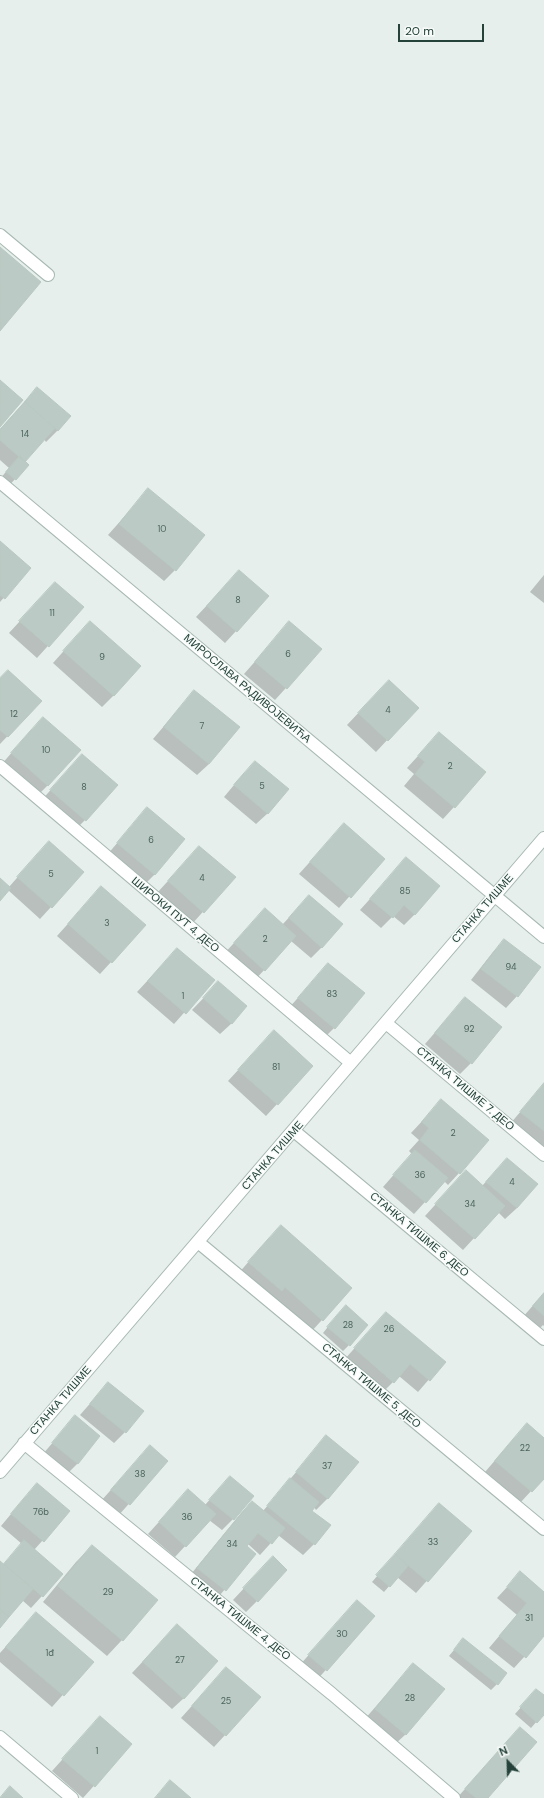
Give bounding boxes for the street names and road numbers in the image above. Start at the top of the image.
street label: МИРОСЛАВА РАДИВОЈЕВИЋА [181,632,313,746]
street label: СТАНКА ТИШМЕ [449,872,517,946]
street label: ШИРОКИ ПУТ 4. ДЕО [128,874,222,956]
street label: СТАНКА ТИШМЕ 7. ДЕО [413,1044,517,1134]
street label: СТАНКА ТИШМЕ [239,1119,307,1193]
street label: СТАНКА ТИШМЕ 6. ДЕО [367,1190,471,1280]
street label: СТАНКА ТИШМЕ 5. ДЕО [319,1341,423,1431]
street label: СТАНКА ТИШМЕ [27,1364,95,1438]
street label: СТАНКА ТИШМЕ 4. ДЕО [187,1574,293,1664]

